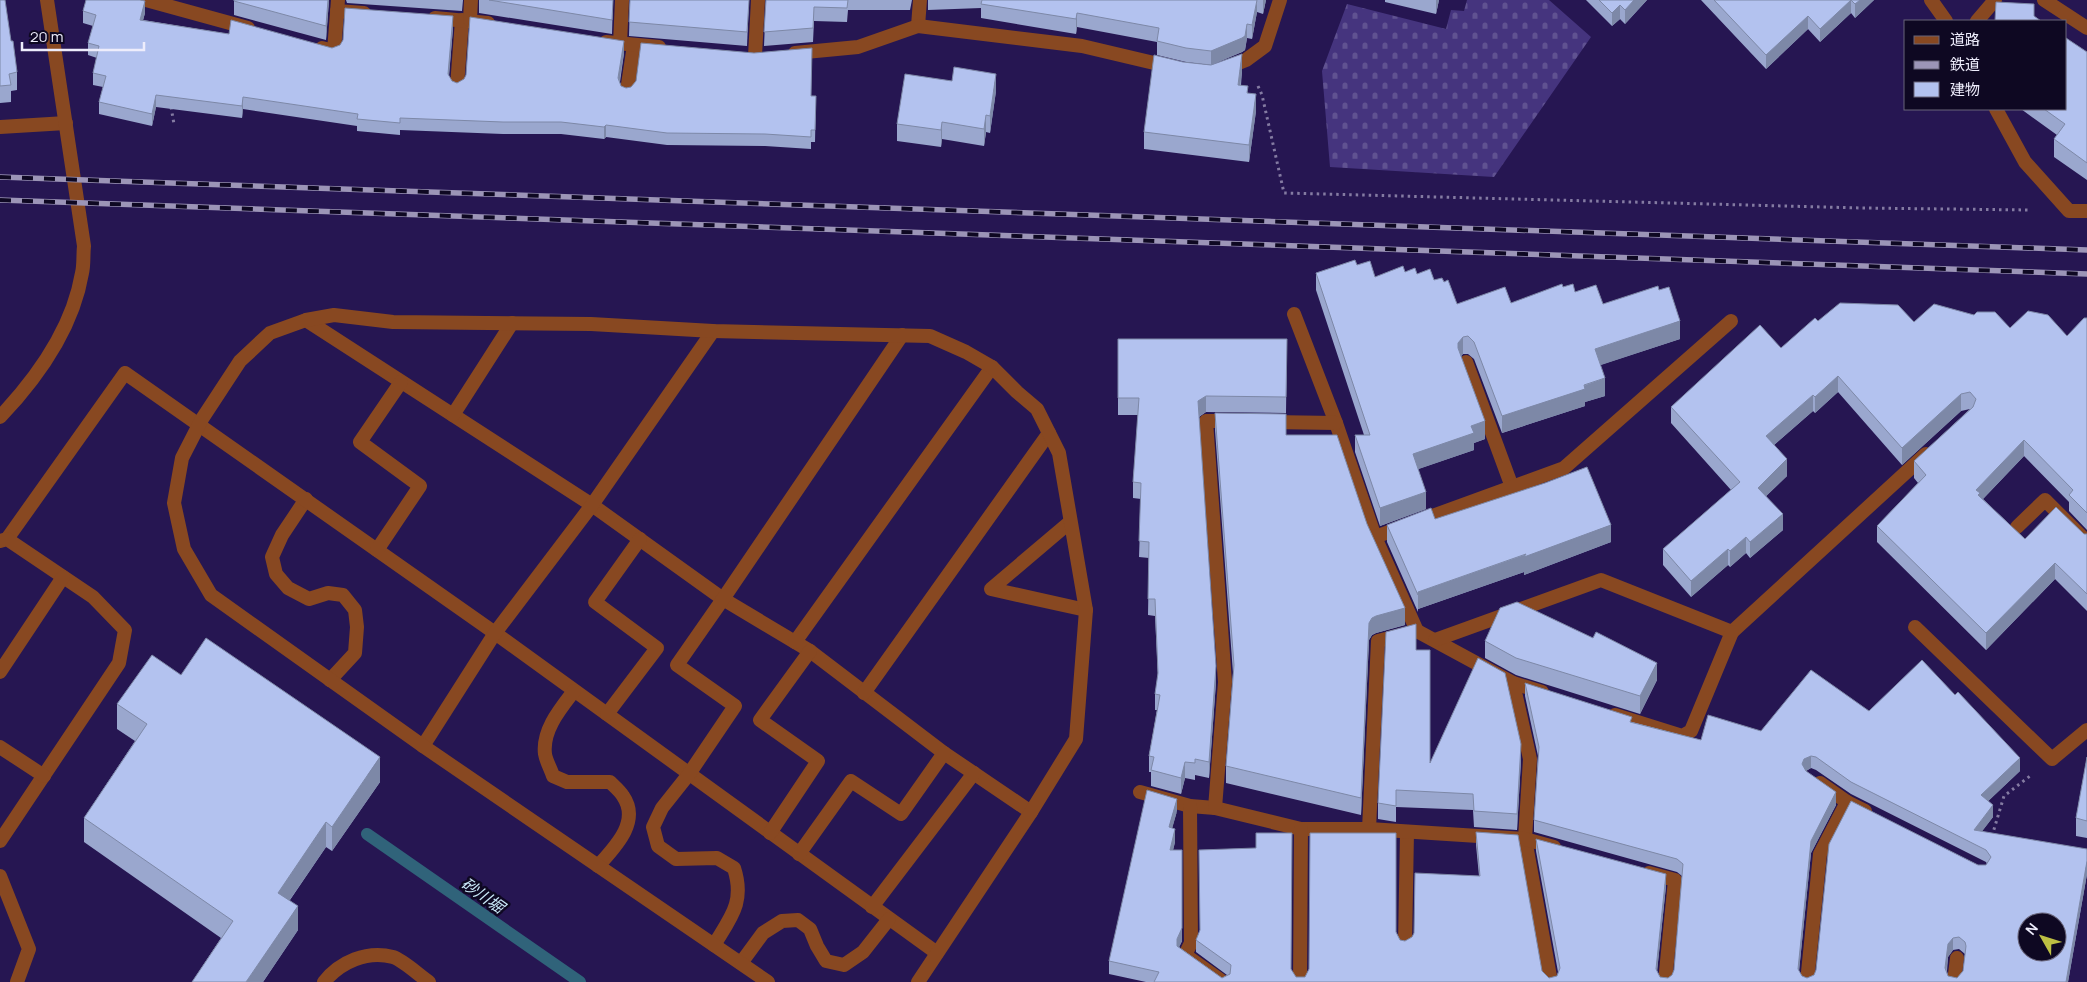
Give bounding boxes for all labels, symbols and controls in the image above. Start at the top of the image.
scale bar [22,20,145,52]
legend [1904,20,2067,110]
text: 20 m [30,26,63,47]
text: 道路 [1950,29,1980,50]
text: 鉄道 [1950,54,1980,75]
text: 建物 [1950,79,1980,100]
water label: 砂川堀 [457,872,511,919]
north arrow [2017,912,2067,962]
text: N [2021,919,2042,938]

